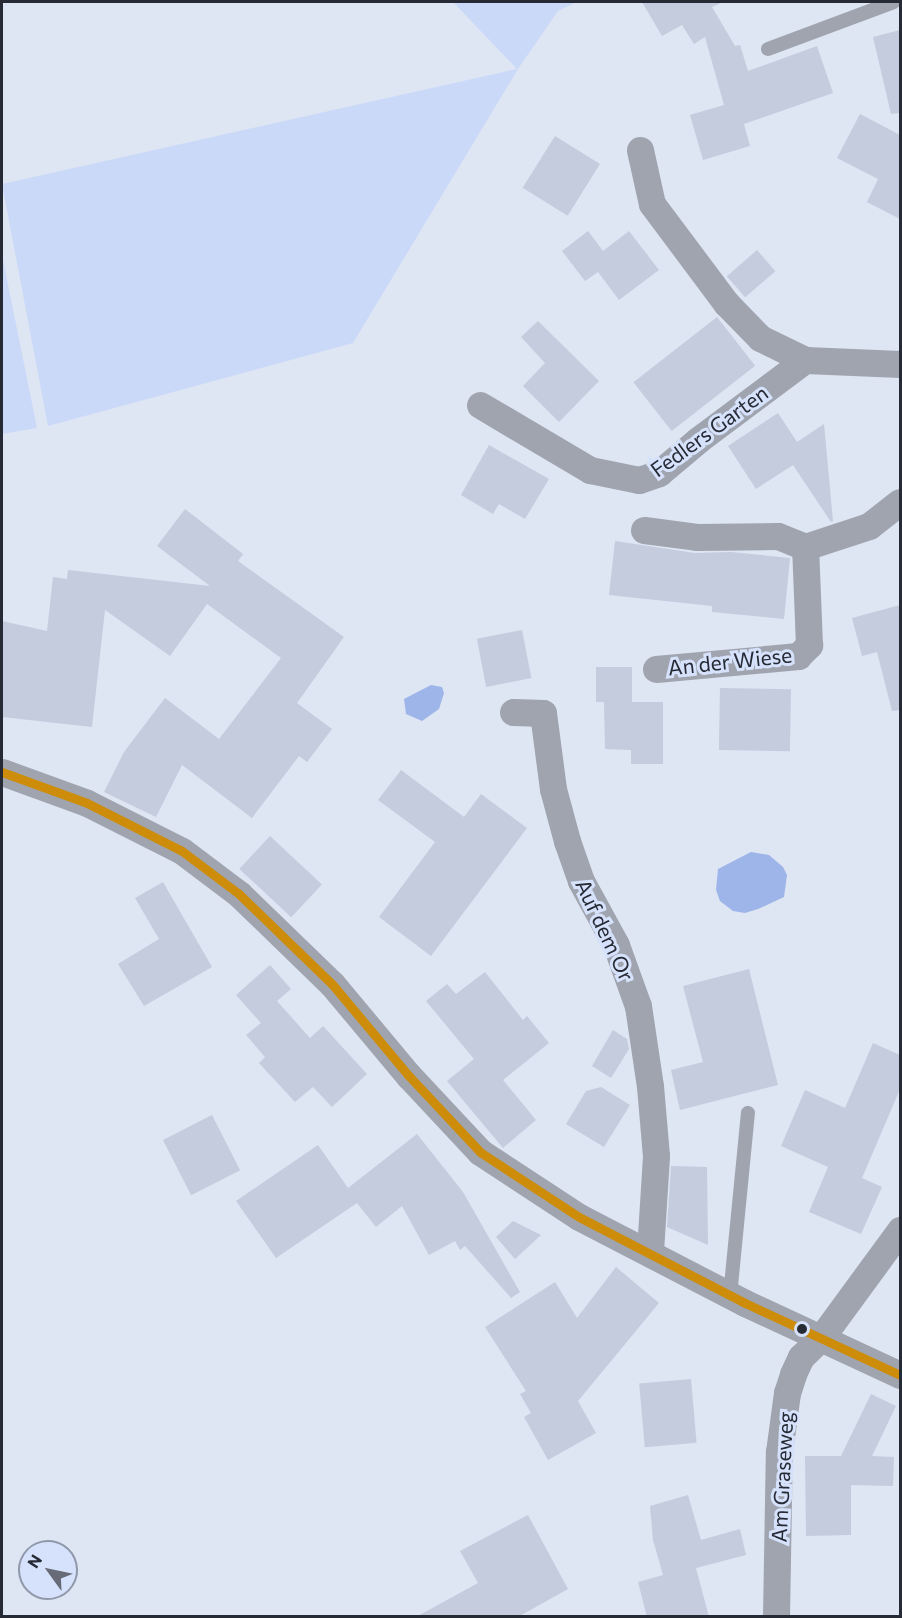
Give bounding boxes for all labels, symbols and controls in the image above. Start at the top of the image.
street label: Fedlers Garten [645,380,773,482]
street label: An der Wiese [667,642,793,680]
street label: Auf dem Or [570,875,640,985]
unlabelled marker [796,1323,808,1335]
street label: Am Graseweg [766,1411,798,1543]
north arrow [18,1540,78,1600]
text: N [23,1551,45,1571]

